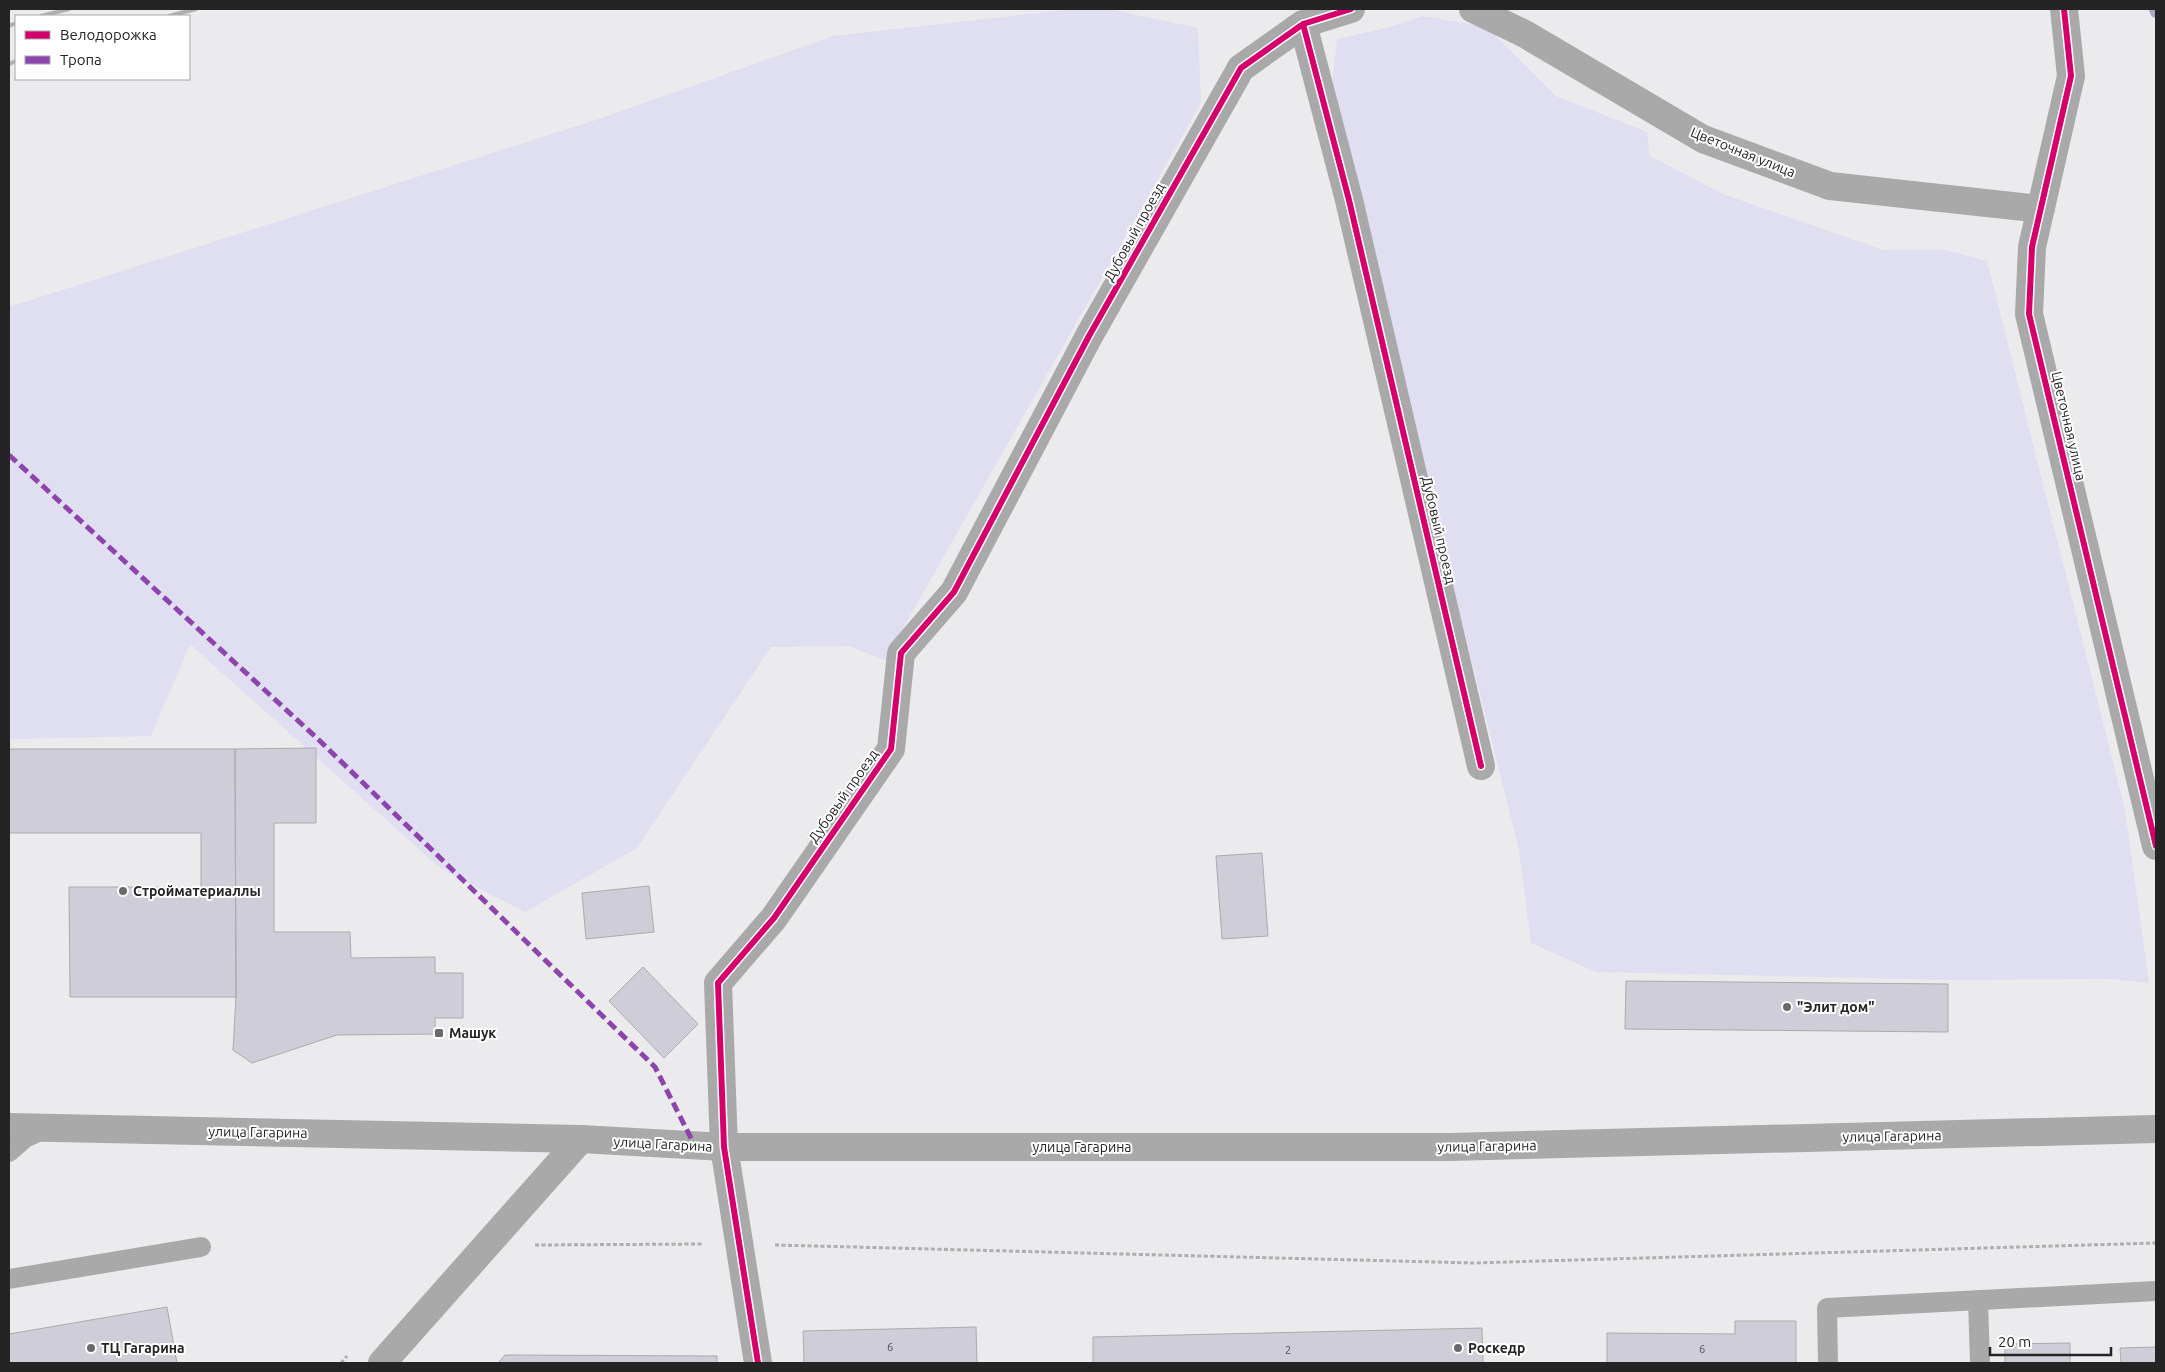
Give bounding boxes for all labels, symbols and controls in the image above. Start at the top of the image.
legend [15,15,190,80]
text: Велодорожка [60,26,157,43]
text: Тропа [60,51,102,68]
street label: Цветочная улица [1688,124,1798,180]
street label: Дубовый проезд [1100,180,1168,284]
street label: Цветочная улица [2049,370,2089,482]
street label: Дубовый проезд [1419,475,1459,585]
street label: Дубовый проезд [805,746,881,846]
place label: Стройматериаллы [133,883,261,899]
marker: Стройматериаллы [117,885,129,897]
place label: "Элит дом" [1797,999,1874,1015]
marker: "Элит дом" [1781,1001,1793,1013]
place label: Машук [449,1025,496,1041]
marker: Машук [433,1027,445,1039]
street label: улица Гагарина [208,1123,308,1141]
street label: улица Гагарина [1842,1127,1942,1145]
street label: улица Гагарина [613,1133,713,1155]
street label: улица Гагарина [1437,1137,1537,1155]
street label: улица Гагарина [1032,1139,1132,1155]
scale bar [1990,1324,2111,1356]
text: 20 m [1998,1333,2031,1350]
place label: ТЦ Гагарина [101,1340,185,1356]
place label: Роскедр [1468,1340,1525,1356]
house number: 6 [887,1341,893,1353]
marker: ТЦ Гагарина [85,1342,97,1354]
marker: Роскедр [1452,1342,1464,1354]
house number: 6 [1699,1343,1705,1355]
house number: 2 [1285,1344,1291,1356]

